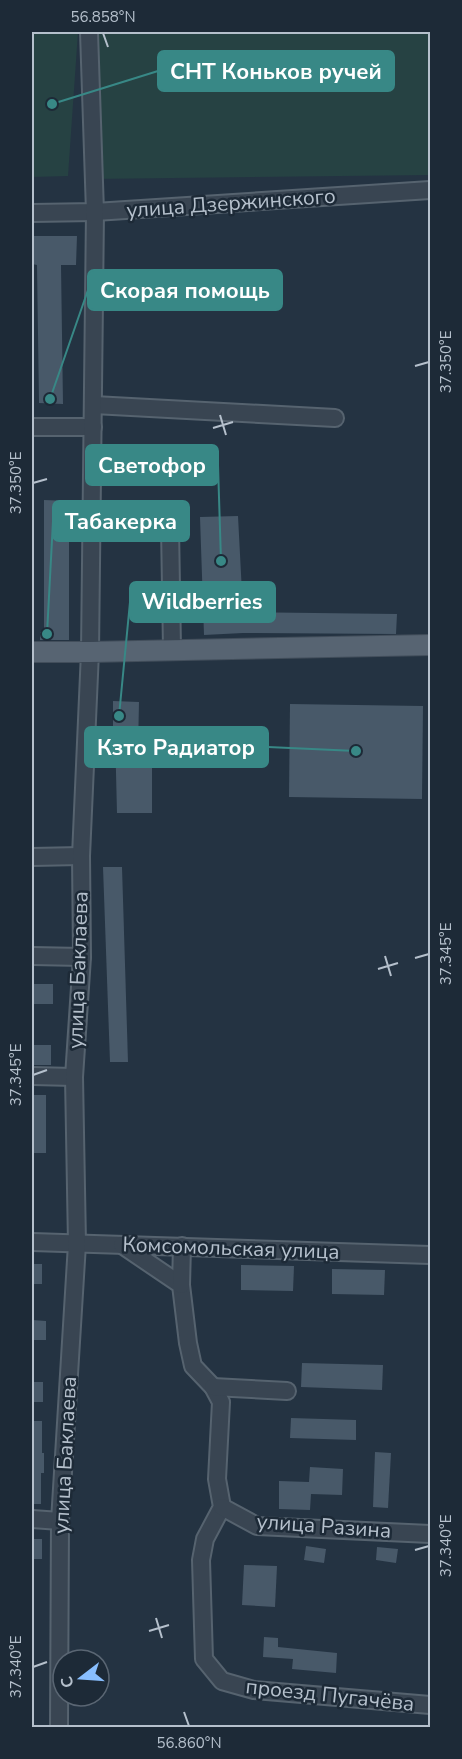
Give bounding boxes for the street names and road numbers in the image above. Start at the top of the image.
street label: улица Дзержинского [126,182,336,224]
street label: улица Баклаева [61,891,95,1049]
street label: Комсомольская улица [122,1230,340,1266]
street label: улица Баклаева [47,1375,83,1535]
street label: улица Разина [256,1507,392,1545]
street label: проезд Пугачёва [244,1672,416,1718]

